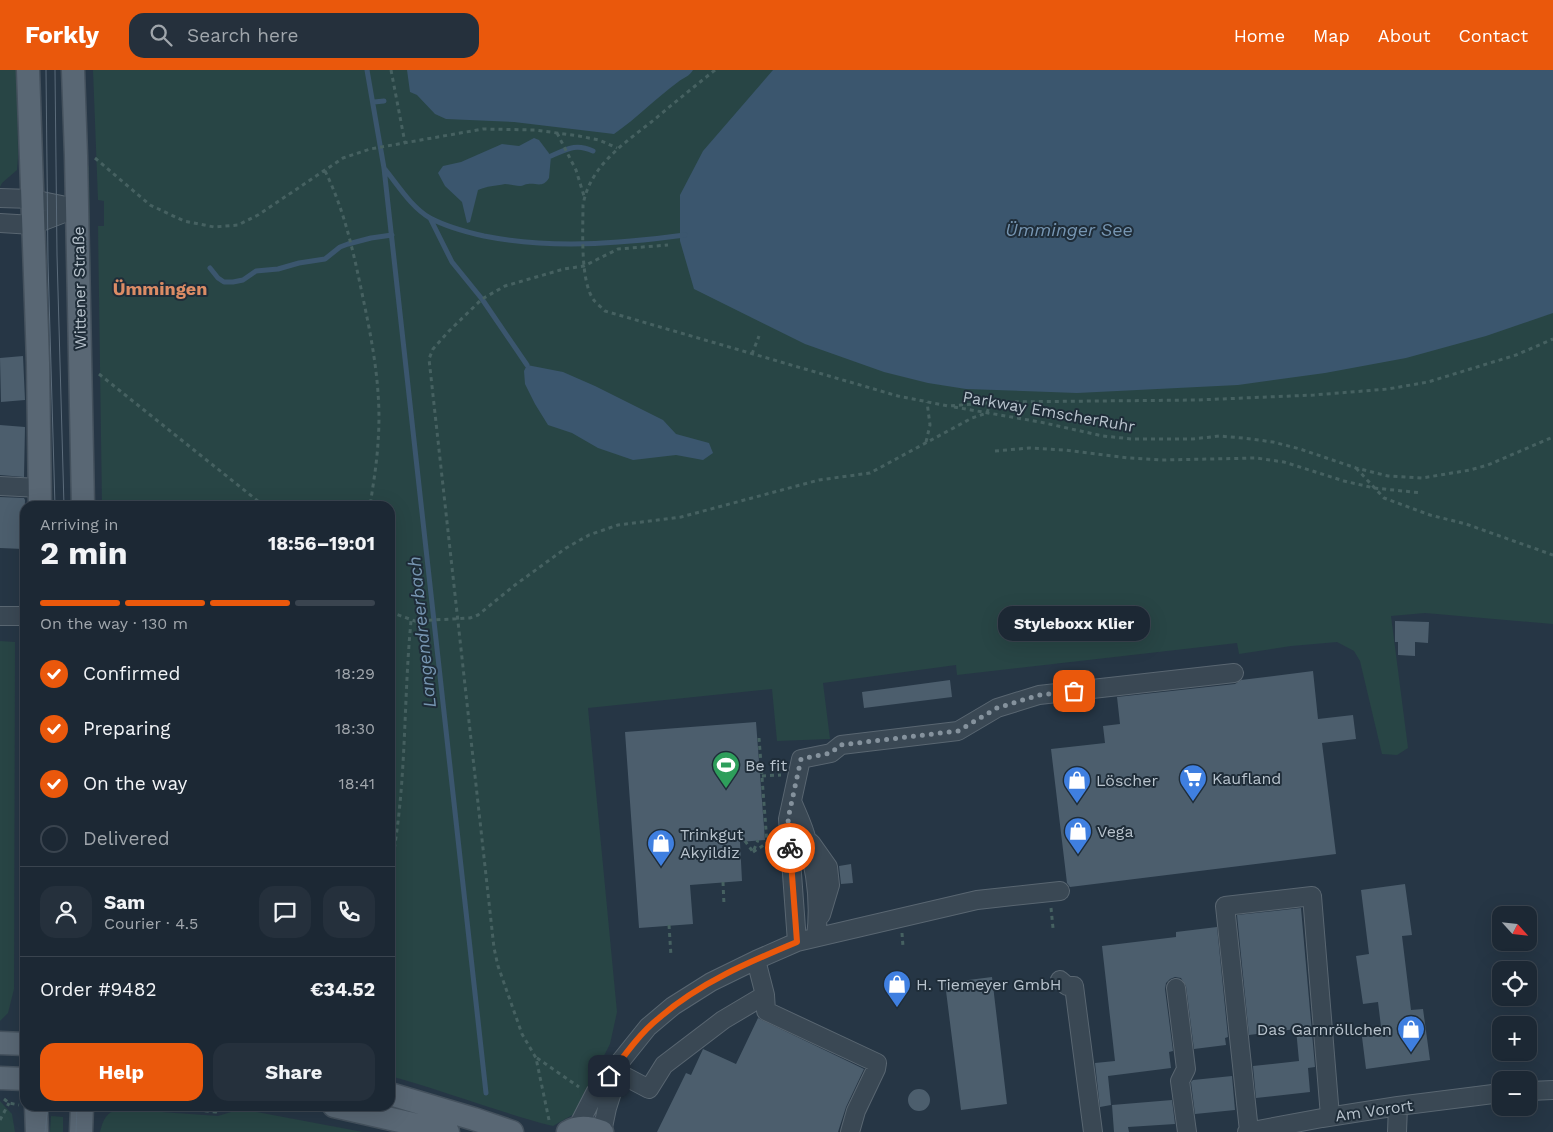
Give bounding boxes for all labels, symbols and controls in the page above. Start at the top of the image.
search box [129,13,479,58]
text: Forkly [25,21,99,49]
icon: search [147,21,175,49]
text: Search here [187,24,298,47]
text: Home [1234,25,1285,46]
text: Map [1313,25,1350,46]
text: About [1378,25,1430,46]
text: Contact [1458,25,1528,46]
water label: Ümminger See [1005,219,1133,240]
street label: Wittener Straße [69,226,90,350]
district label: Ümmingen [113,278,207,299]
street label: Parkway EmscherRuhr [961,387,1137,436]
text: Arriving in [40,515,118,534]
text: 18:56–19:01 [268,532,375,555]
text: 2 min [40,534,128,572]
water label: Langendreerbach [403,555,440,709]
callout: Styleboxx Klier [998,606,1150,641]
text: On the way · 130 m [40,614,188,633]
text: Styleboxx Klier [1014,614,1134,633]
icon: check [40,660,68,688]
text: Confirmed [83,662,180,685]
text: 18:29 [335,664,375,683]
pin [1053,670,1095,712]
icon: bag [1060,677,1088,705]
icon: check [40,715,68,743]
text: Preparing [83,717,170,740]
text: 18:30 [335,719,375,738]
sports icon: Be fit [711,750,741,789]
place label: Be fit [745,756,787,775]
supermarket icon: Kaufland [1178,763,1208,802]
shop icon: Löscher [1062,765,1092,804]
place label: Kaufland [1212,769,1281,788]
icon: check [40,770,68,798]
place label: Löscher [1096,771,1158,790]
text: On the way [83,772,187,795]
text: 18:41 [338,774,375,793]
shop icon: Vega [1063,816,1093,855]
place label: Vega [1097,822,1133,841]
courier [765,823,815,873]
place label: Trinkgut Akyildiz [680,825,744,862]
text: Delivered [83,827,170,850]
shop icon: Trinkgut Akyildiz [646,828,676,867]
icon: bike [776,834,804,862]
button: person [40,886,92,938]
button: chat [259,886,311,938]
button: phone [323,886,375,938]
text: Sam [104,891,145,914]
north arrow [1492,906,1538,951]
map controls [1492,906,1537,1116]
text: Courier · 4.5 [104,914,198,933]
button: locate [1492,961,1537,1006]
shop icon: H. Tiemeyer GmbH [882,969,912,1008]
place label: H. Tiemeyer GmbH [916,975,1062,994]
text: Order #9482 [40,978,157,1001]
text: €34.52 [310,978,375,1001]
shop icon: Das Garnröllchen [1396,1014,1426,1053]
button: + [1492,1016,1537,1061]
place label: Das Garnröllchen [1257,1020,1392,1039]
button: Help [40,1043,203,1101]
button: Share [213,1043,375,1101]
pin [588,1055,630,1097]
icon: home [595,1062,623,1090]
button: − [1492,1071,1537,1116]
street label: Am Vorort [1334,1096,1415,1125]

